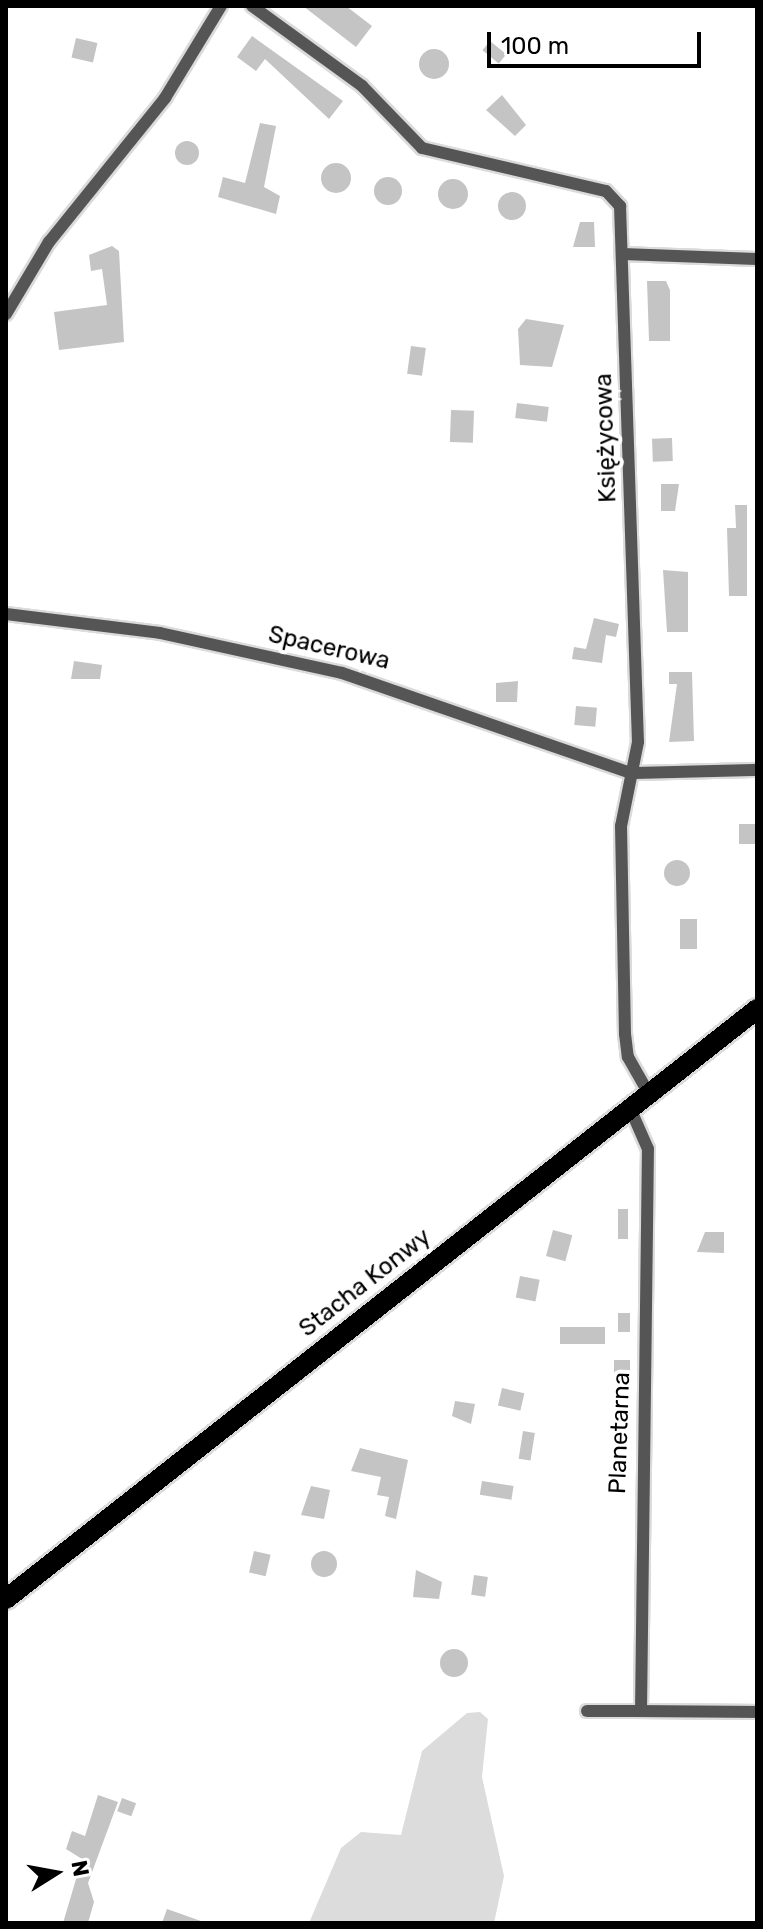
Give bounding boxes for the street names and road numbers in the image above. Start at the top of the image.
street label: Księżycowa [589,373,623,503]
street label: Spacerowa [266,620,392,676]
street label: Stacha Konwy [294,1223,436,1343]
street label: Planetarna [603,1372,637,1494]

